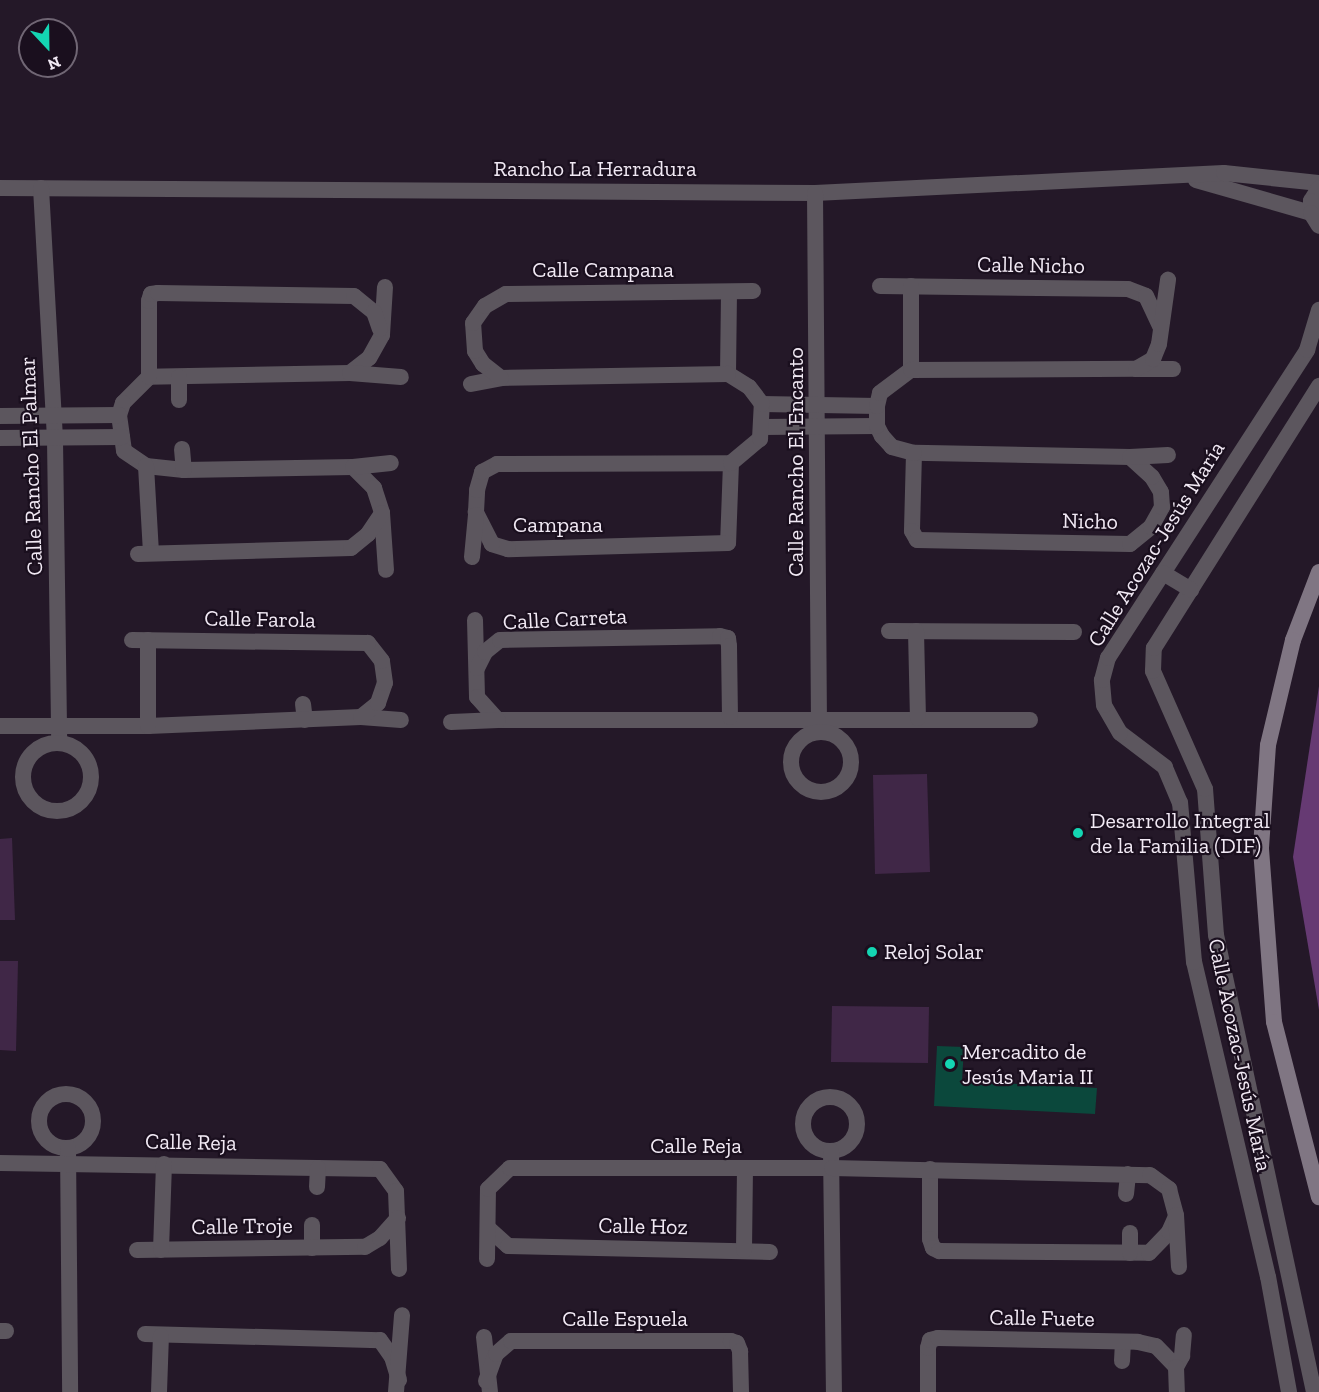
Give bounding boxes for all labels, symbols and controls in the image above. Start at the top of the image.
north arrow [18,18,78,78]
text: N [45,52,63,74]
street label: Rancho La Herradura [493,156,697,182]
street label: Calle Nicho [977,251,1085,279]
street label: Calle Campana [532,257,674,283]
street label: Calle Rancho El Encanto [783,347,809,577]
street label: Calle Rancho El Palmar [14,356,48,576]
street label: Calle Acozac-Jesús María [1082,436,1230,652]
street label: Nicho [1062,507,1118,535]
street label: Campana [513,512,603,538]
street label: Calle Carreta [502,603,628,635]
street label: Calle Farola [204,605,316,633]
place label: Desarrollo Integral de la Familia (DIF) [1090,807,1270,858]
marker: Desarrollo Integral de la Familia (DIF) [1071,826,1085,840]
street label: Calle Acozac-Jesús María [1202,936,1278,1174]
place label: Reloj Solar [884,939,984,965]
marker: Reloj Solar [865,945,879,959]
place label: Mercadito de Jesús Maria II [962,1038,1093,1090]
marker: Mercadito de Jesús Maria II [943,1057,957,1071]
street label: Calle Reja [145,1128,237,1156]
street label: Calle Reja [650,1133,742,1159]
street label: Calle Troje [191,1212,293,1240]
street label: Calle Hoz [598,1212,688,1240]
street label: Calle Fuete [989,1304,1095,1332]
street label: Calle Espuela [562,1306,688,1332]

